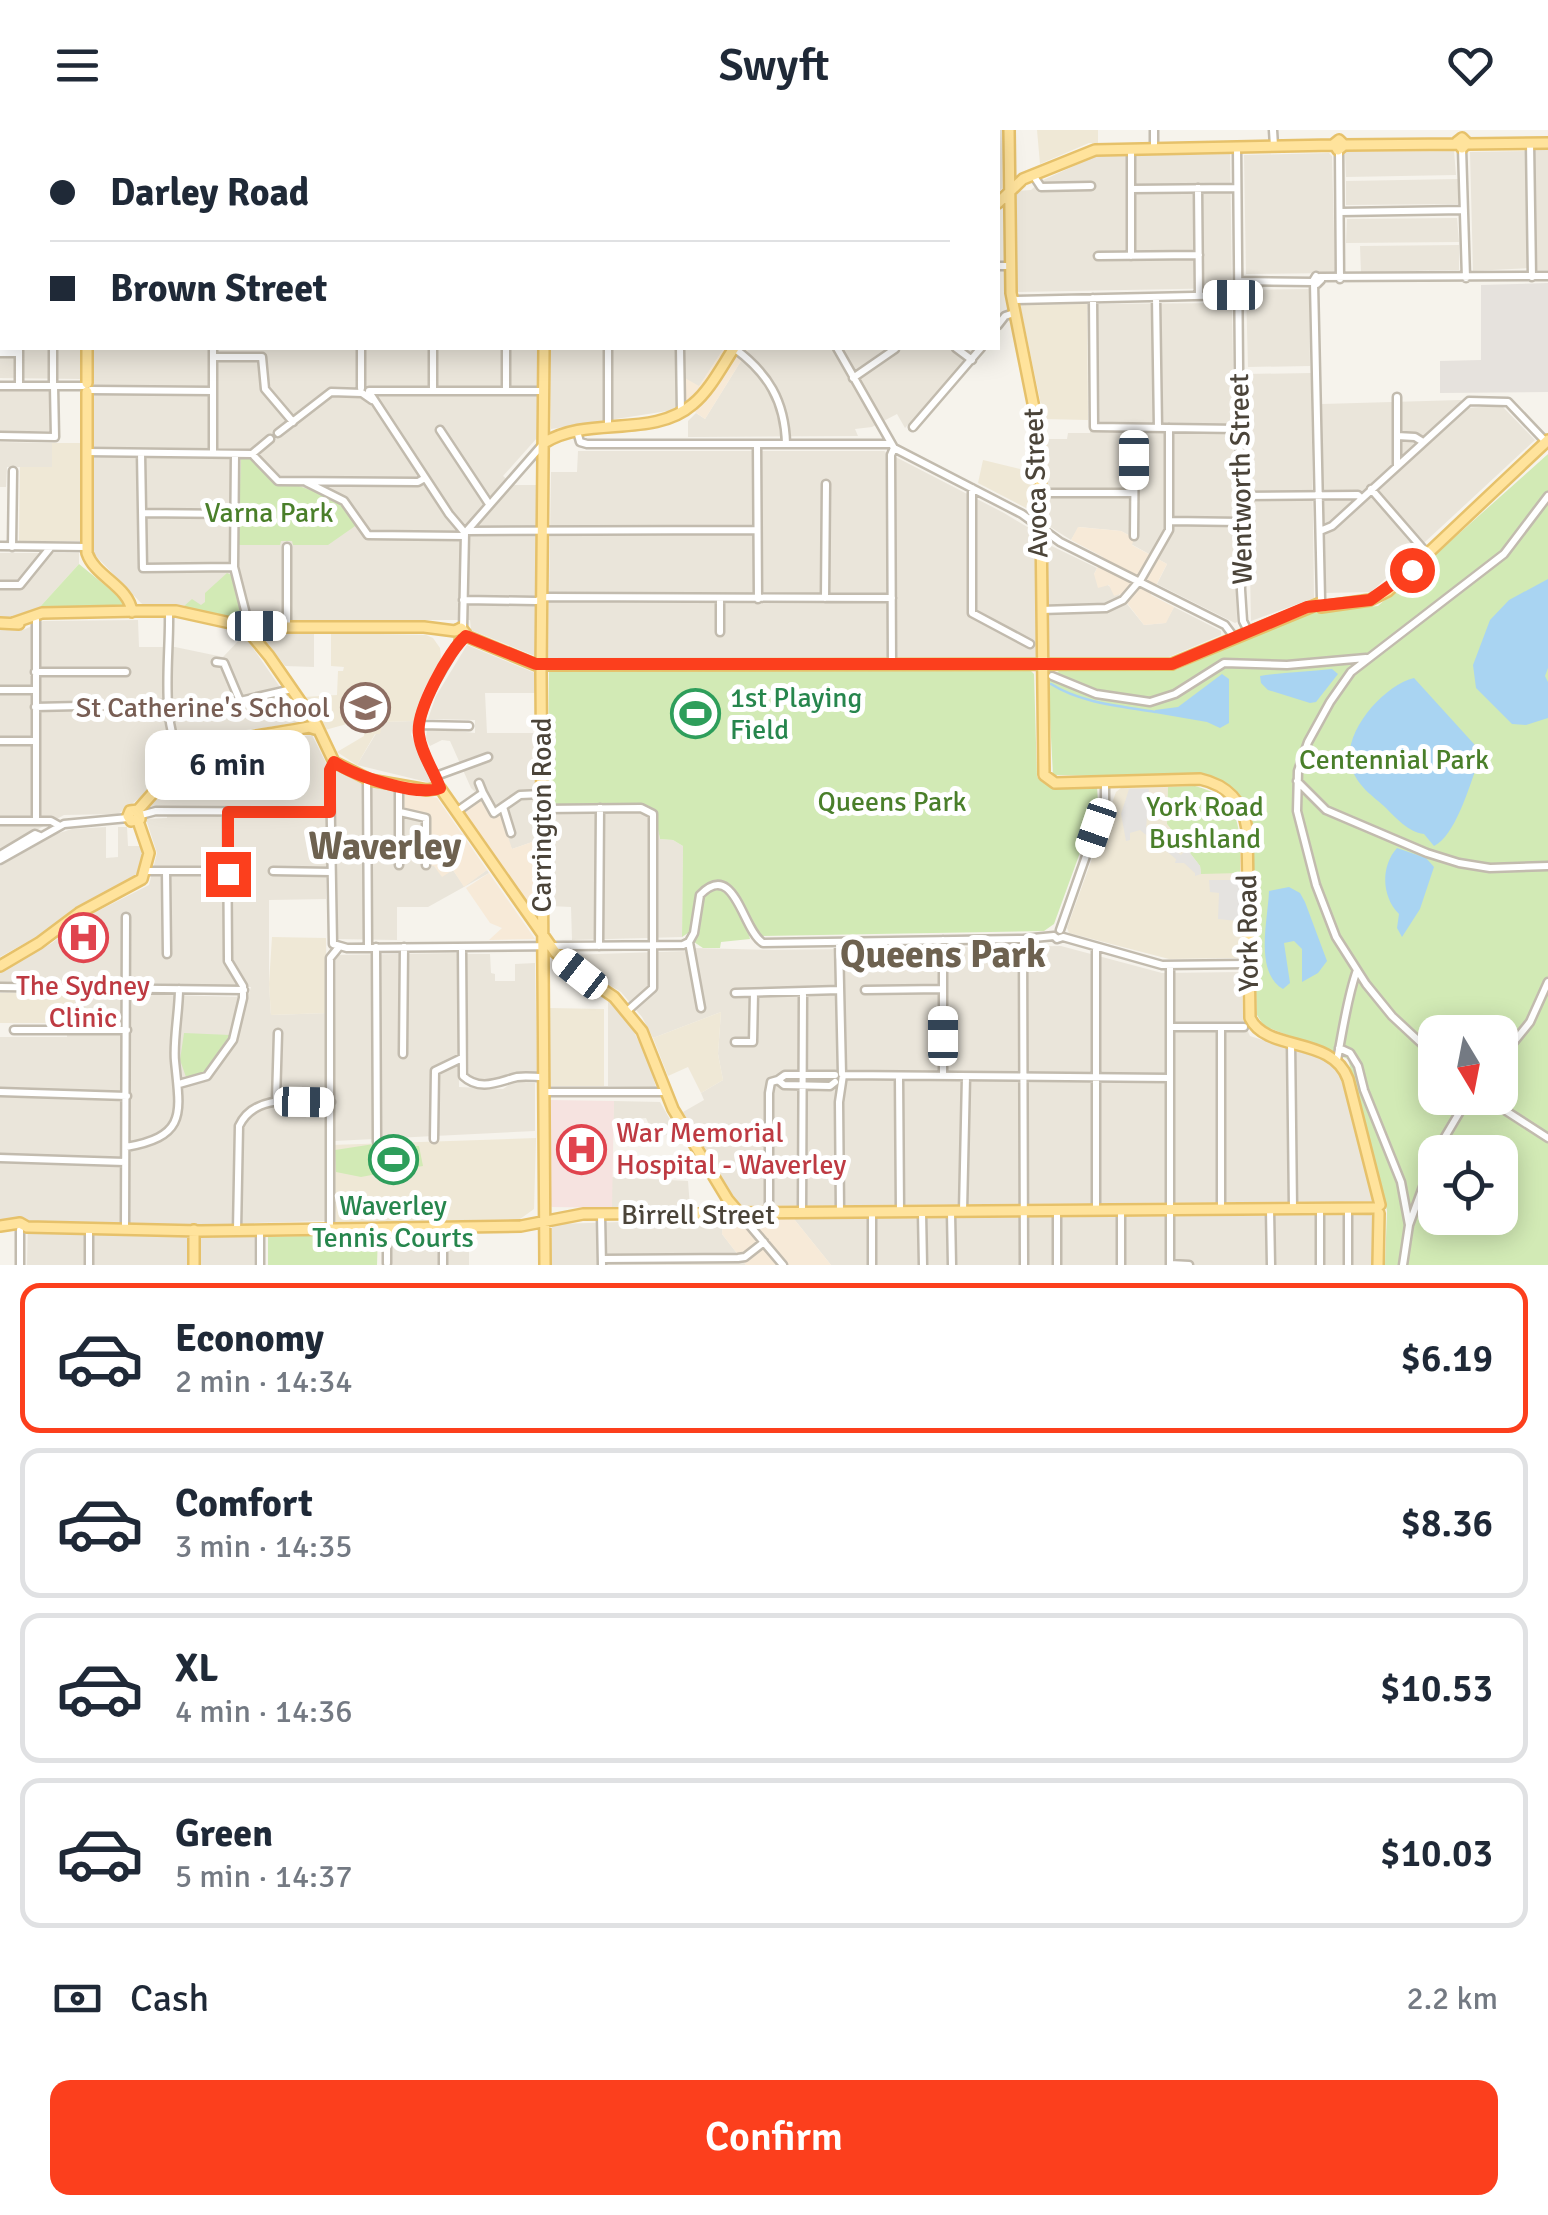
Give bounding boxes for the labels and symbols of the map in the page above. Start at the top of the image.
car [1203,280,1263,310]
street label: Wentworth Street [1222,373,1260,585]
street label: Avoca Street [1016,407,1056,559]
car [1119,430,1149,490]
park label: Varna Park [205,496,333,530]
route start [1390,548,1435,593]
car [227,611,287,641]
place label: 1st Playing Field [730,681,862,747]
school or university icon: St Catherine's School [339,682,391,734]
sports icon: 1st Playing Field [669,688,721,740]
place label: St Catherine's School [76,691,330,725]
street label: Carrington Road [525,717,559,913]
callout: 6 min [146,729,310,799]
park label: Centennial Park [1299,743,1489,777]
park label: Queens Park [817,785,967,819]
park label: York Road Bushland [1146,790,1264,856]
car [1072,795,1120,861]
district label: Waverley [309,823,462,870]
route end [206,852,251,897]
street label: York Road [1230,874,1266,992]
hospital icon: The Sydney Clinic [57,912,109,964]
district label: Queens Park [840,931,1046,978]
car [547,944,613,1004]
place label: The Sydney Clinic [16,969,150,1035]
car [928,1006,958,1066]
north arrow [1418,1015,1518,1115]
car [274,1086,334,1118]
place label: War Memorial Hospital - Waverley [616,1116,846,1182]
hospital icon: War Memorial Hospital - Waverley [555,1123,607,1175]
sports icon: Waverley Tennis Courts [367,1133,419,1185]
place label: Waverley Tennis Courts [312,1189,474,1255]
street label: Birrell Street [621,1198,775,1232]

